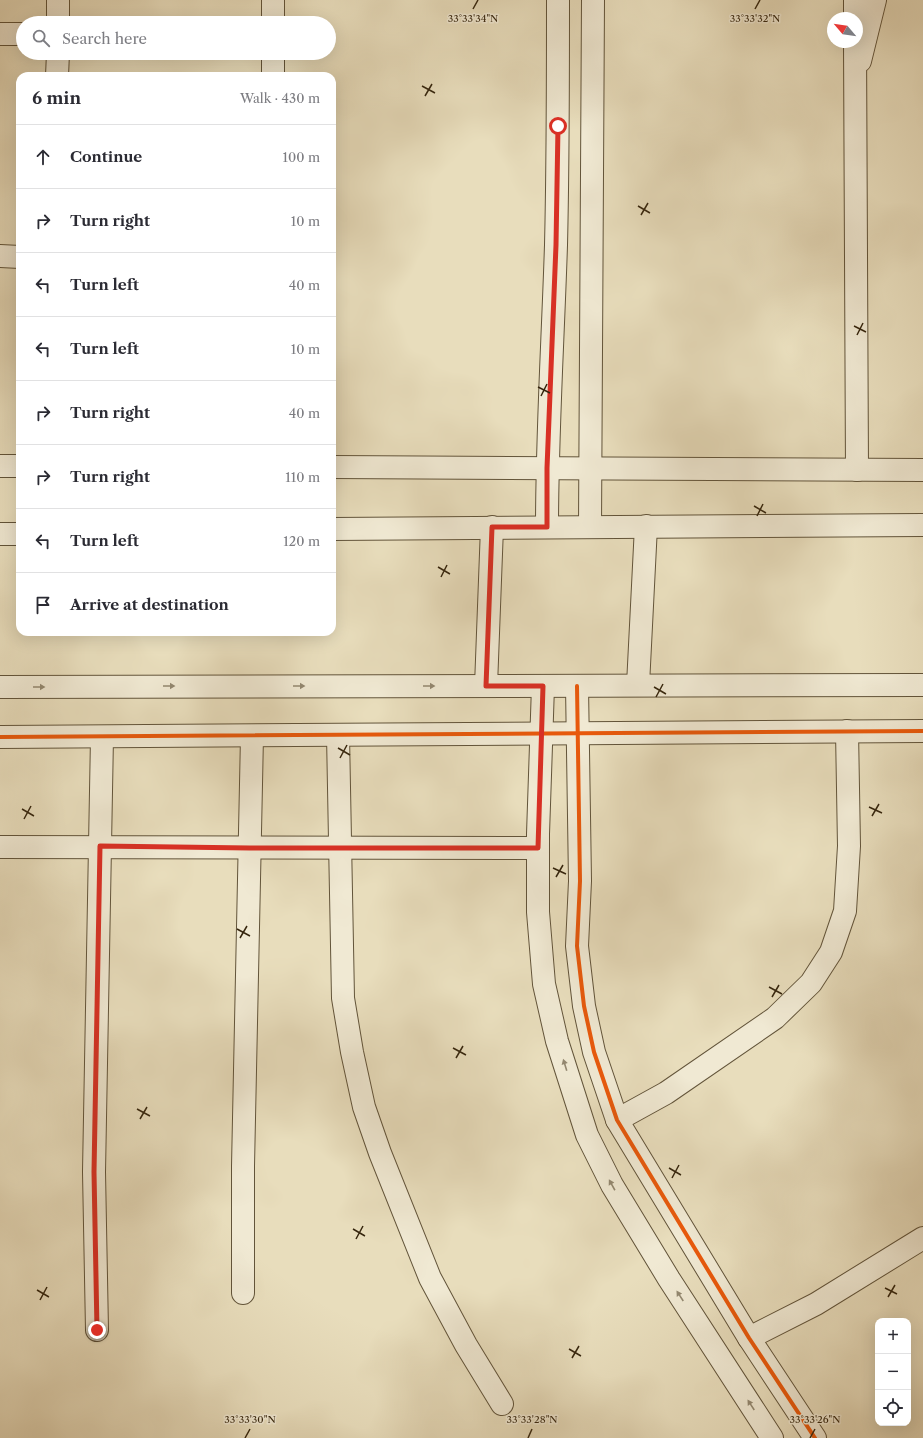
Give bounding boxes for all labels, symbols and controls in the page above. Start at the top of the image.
text: 33°33'34"N [448,12,498,25]
text: 33°33'32"N [730,12,780,25]
north arrow [827,12,863,48]
search box [16,16,336,60]
icon: search [30,27,52,49]
text: Search here [62,29,147,48]
text: 6 min [32,88,81,108]
text: Walk · 430 m [240,90,320,106]
route start [549,117,567,135]
icon: ahead [32,146,54,168]
text: Continue [70,147,142,166]
text: 100 m [282,149,320,165]
icon: right [32,210,54,232]
text: Turn right [70,211,150,230]
text: 10 m [291,213,320,229]
icon: left [32,274,54,296]
text: Turn left [70,275,139,294]
text: 40 m [289,277,320,293]
icon: left [32,338,54,360]
text: Turn left [70,339,139,358]
text: 10 m [291,341,320,357]
icon: right [32,402,54,424]
text: Turn right [70,403,150,422]
text: 40 m [289,405,320,421]
icon: right [32,466,54,488]
text: Turn right [70,467,150,486]
text: 110 m [285,469,320,485]
icon: left [32,530,54,552]
text: Turn left [70,531,139,550]
text: 120 m [283,533,320,549]
icon: arrive [32,594,54,616]
text: Arrive at destination [70,595,229,614]
one-way arrow [163,683,175,690]
one-way arrow [293,683,306,689]
one-way arrow [423,683,436,689]
one-way arrow [33,684,46,690]
one-way arrow [562,1058,568,1070]
one-way arrow [609,1179,616,1191]
one-way arrow [676,1291,684,1301]
map controls [875,1318,911,1426]
button: + [875,1318,911,1354]
route end [88,1321,106,1339]
button: − [875,1354,911,1390]
button: locate [875,1390,911,1426]
one-way arrow [747,1400,755,1410]
text: 33°33'30"N [224,1413,276,1426]
text: 33°33'28"N [506,1413,558,1426]
text: 33°33'26"N [790,1413,840,1426]

